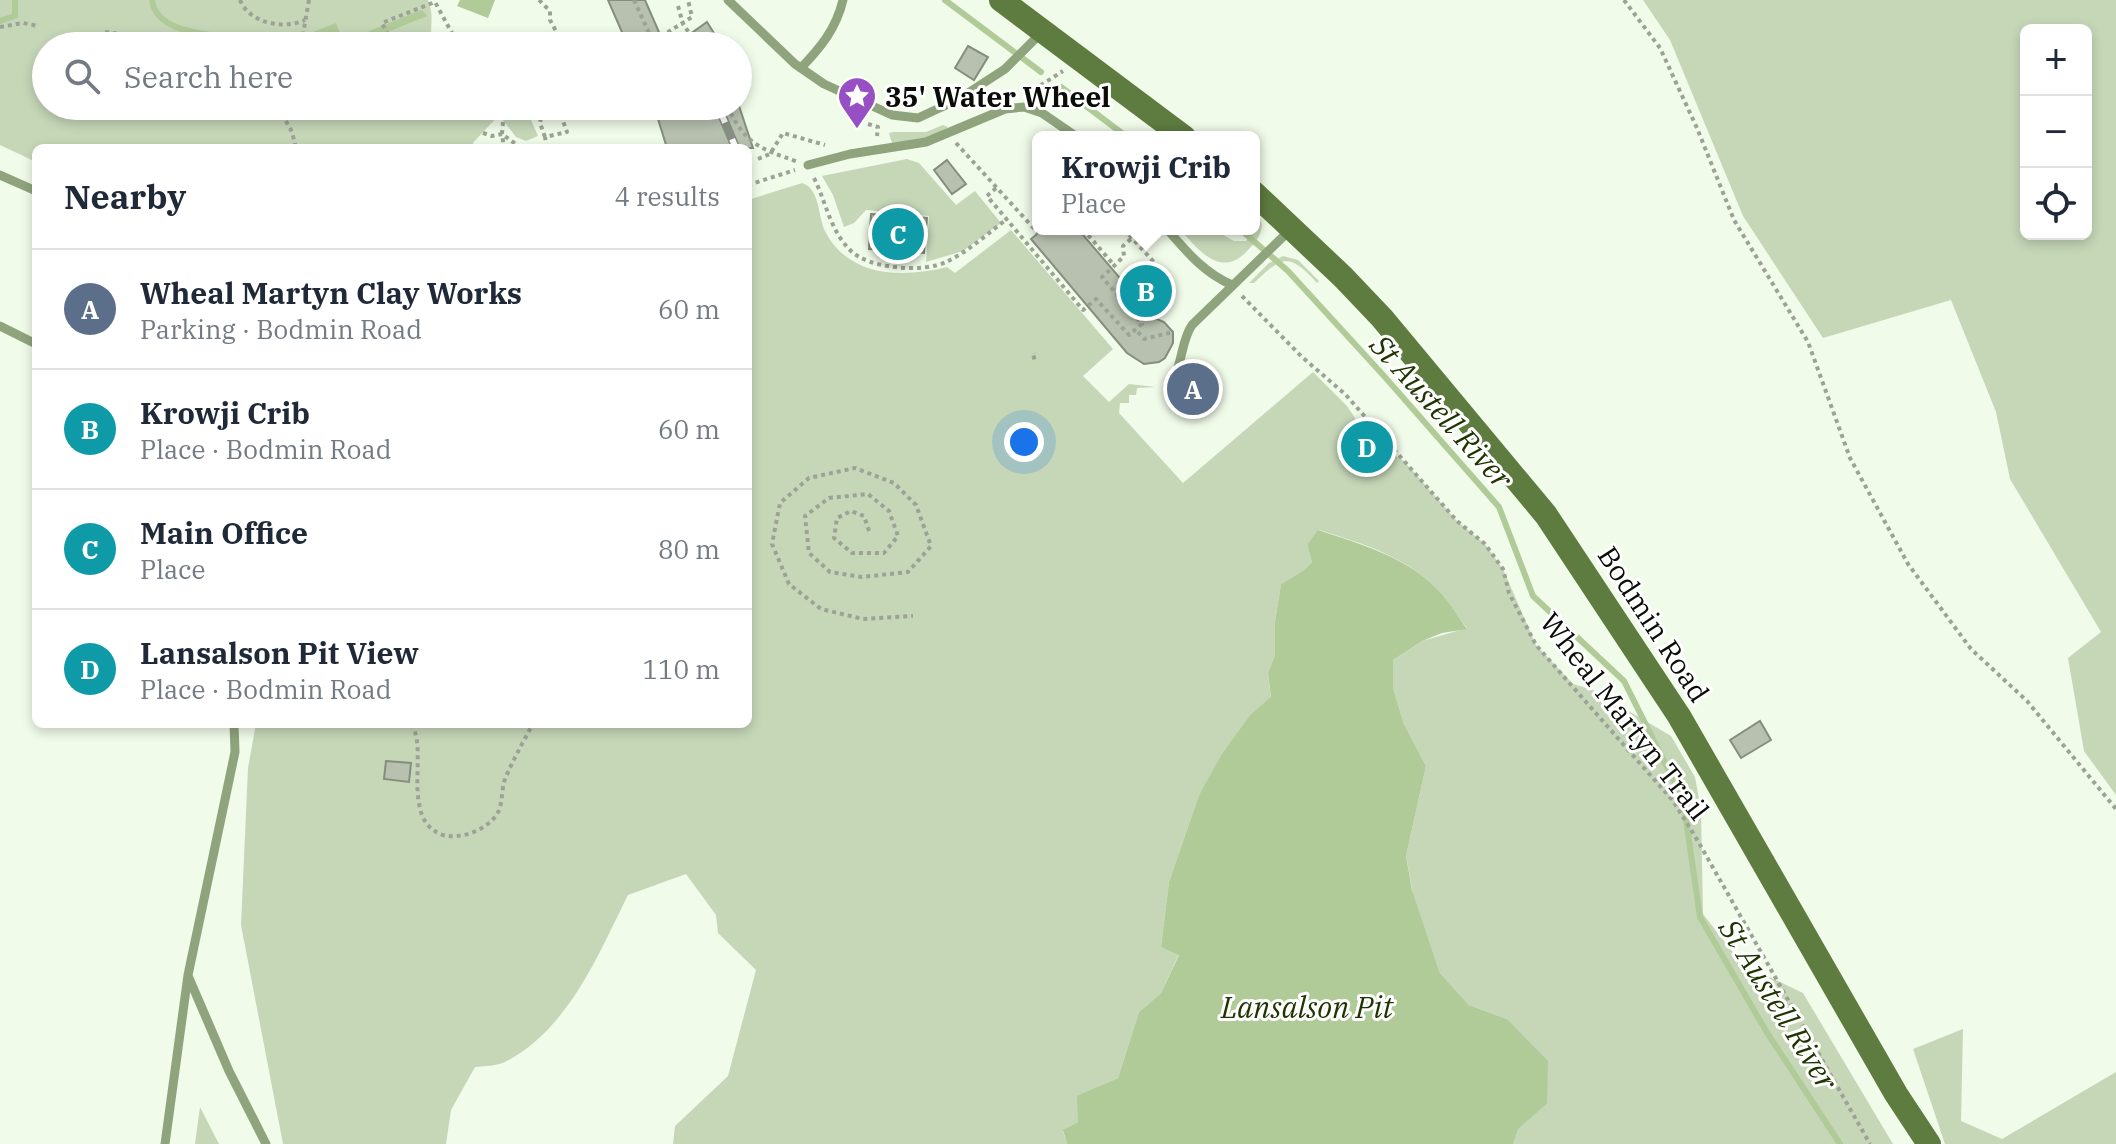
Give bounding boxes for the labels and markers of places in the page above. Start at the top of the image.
place icon: 35' Water Wheel [836,75,878,130]
place label: 35' Water Wheel [885,78,1110,115]
pin: C [872,204,924,264]
pin: B [1120,261,1172,321]
pin: A [1167,359,1219,419]
pin: D [1341,417,1393,477]

